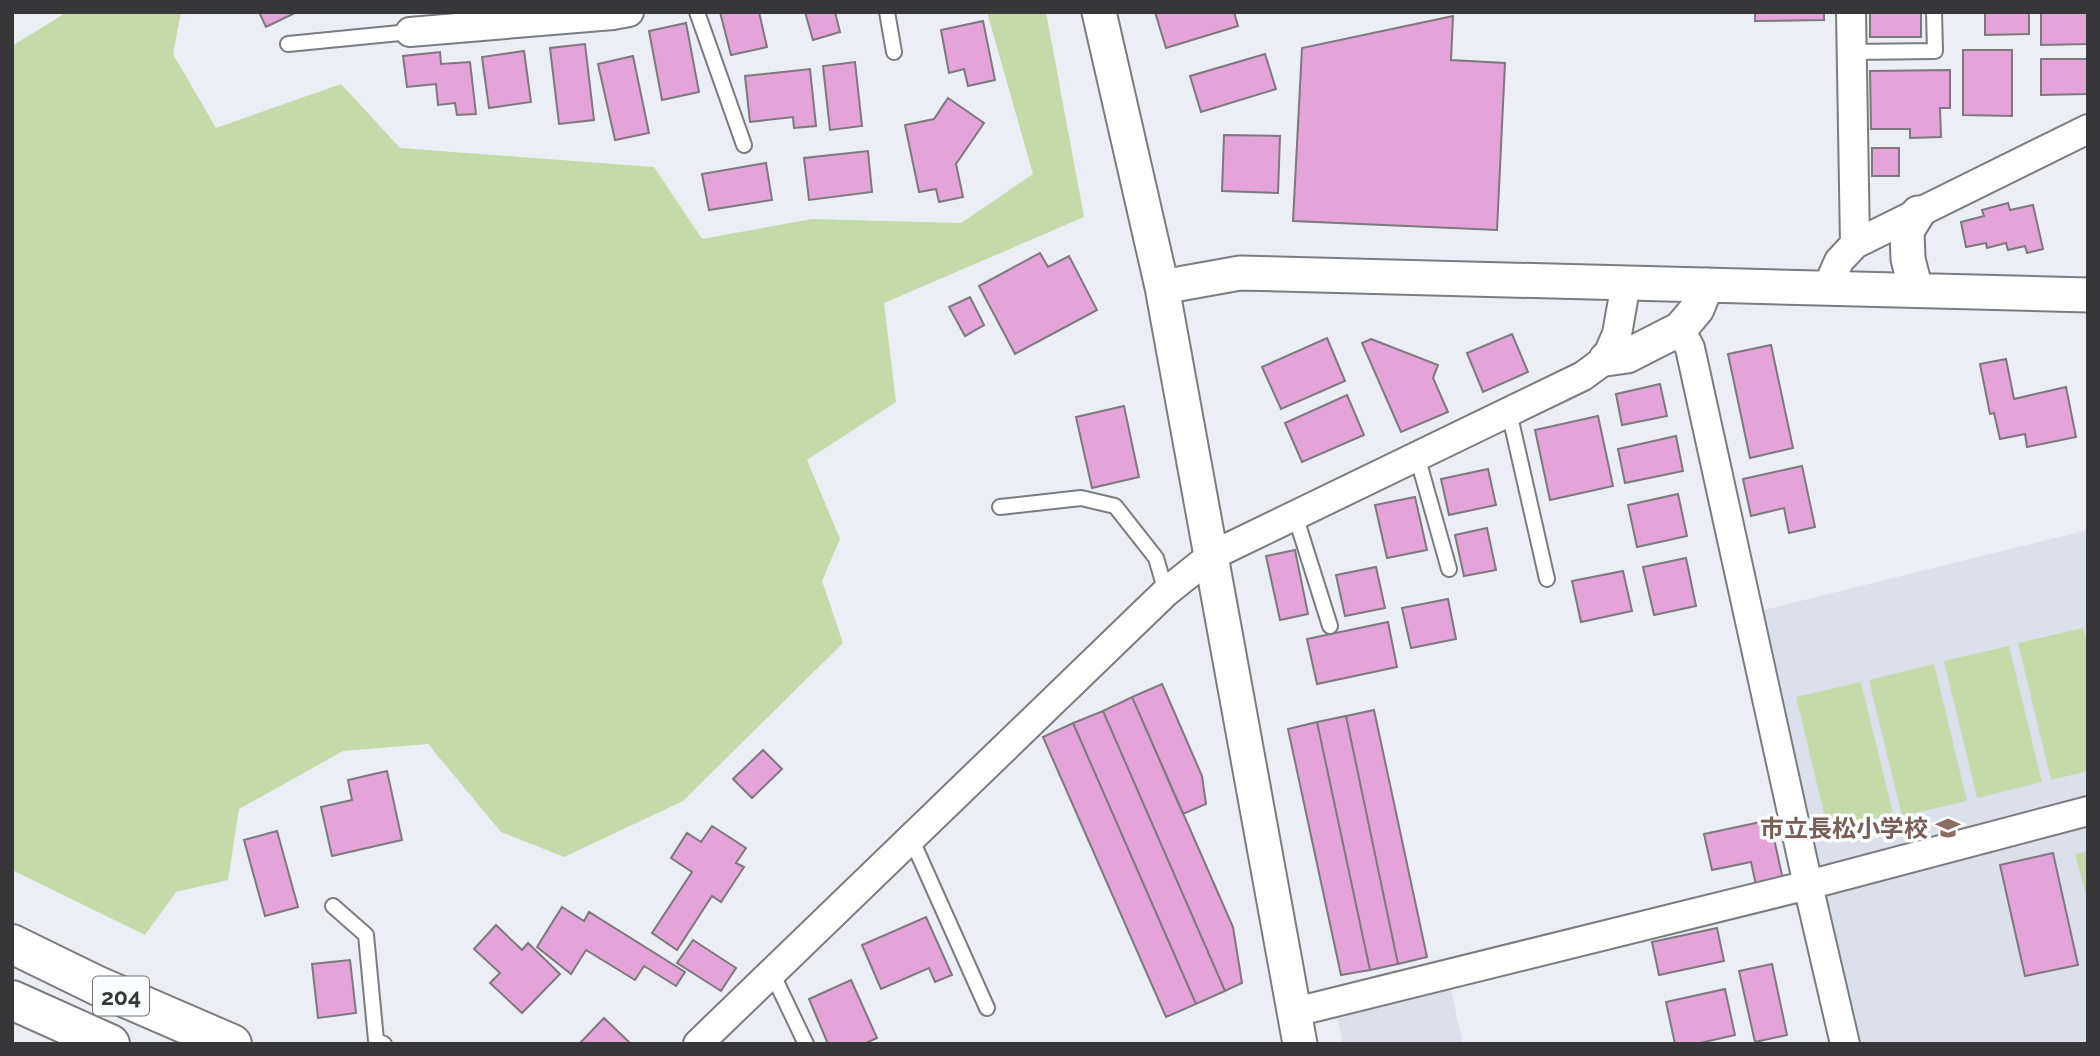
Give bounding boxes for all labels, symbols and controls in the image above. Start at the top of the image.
place label: 市立長松小学校 [1760,814,1928,843]
school or university icon: 市立長松小学校 [1934,814,1962,842]
road number: 204 [93,976,149,1015]

